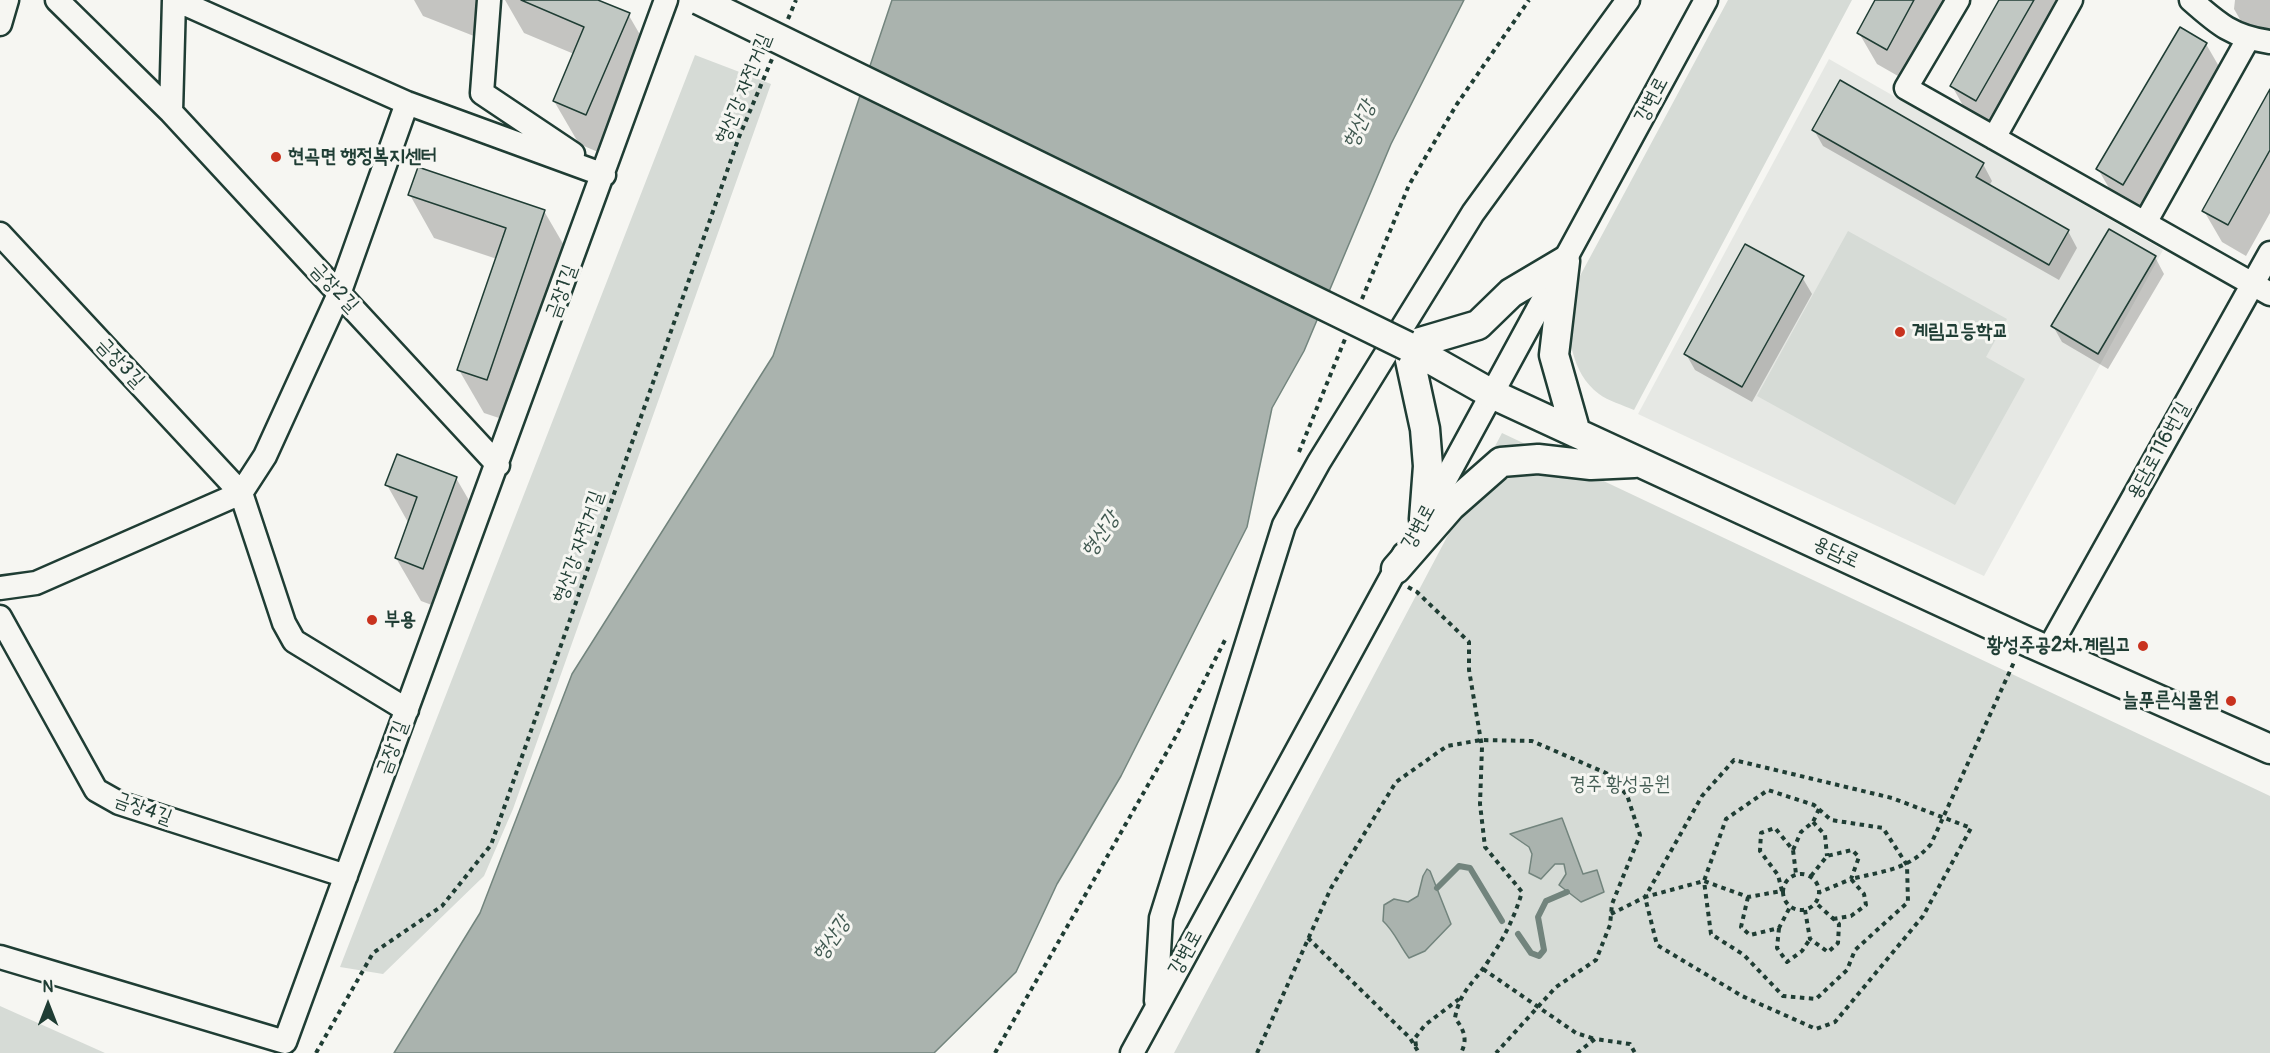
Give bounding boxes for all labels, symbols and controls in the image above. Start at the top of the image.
street label: 형산강 자전거길 [711,30,777,148]
street label: 강변로 [1630,73,1674,127]
water label: 형산강 [1338,97,1382,153]
place label: 현곡면 행정복지센터 [288,145,437,169]
marker: 현곡면 행정복지센터 [269,150,283,164]
street label: 금장2길 [305,258,363,318]
street label: 금장1길 [541,262,583,322]
place label: 계림고등학교 [1912,320,2009,344]
marker: 계림고등학교 [1893,325,1907,339]
street label: 금장3길 [91,333,149,393]
street label: 용담로116번길 [2122,398,2196,504]
street label: 형산강 자전거길 [549,488,609,606]
street label: 강변로 [1397,500,1441,554]
water label: 형산강 [1076,507,1126,563]
street label: 용담로 [1809,532,1863,574]
place label: 부용 [384,608,416,632]
marker: 부용 [365,613,379,627]
place label: 황성주공2차.계림고 [1987,634,2131,658]
marker: 황성주공2차.계림고 [2136,639,2150,653]
place label: 늘푸른식물원 [2122,689,2219,713]
marker: 늘푸른식물원 [2224,694,2238,708]
street label: 금장1길 [372,718,414,778]
park label: 경주 황성공원 [1570,773,1670,797]
street label: 금장4길 [111,787,175,831]
water label: 형산강 [807,911,857,967]
street label: 강변로 [1164,926,1208,980]
north arrow [18,975,78,1035]
text: N [43,977,53,997]

